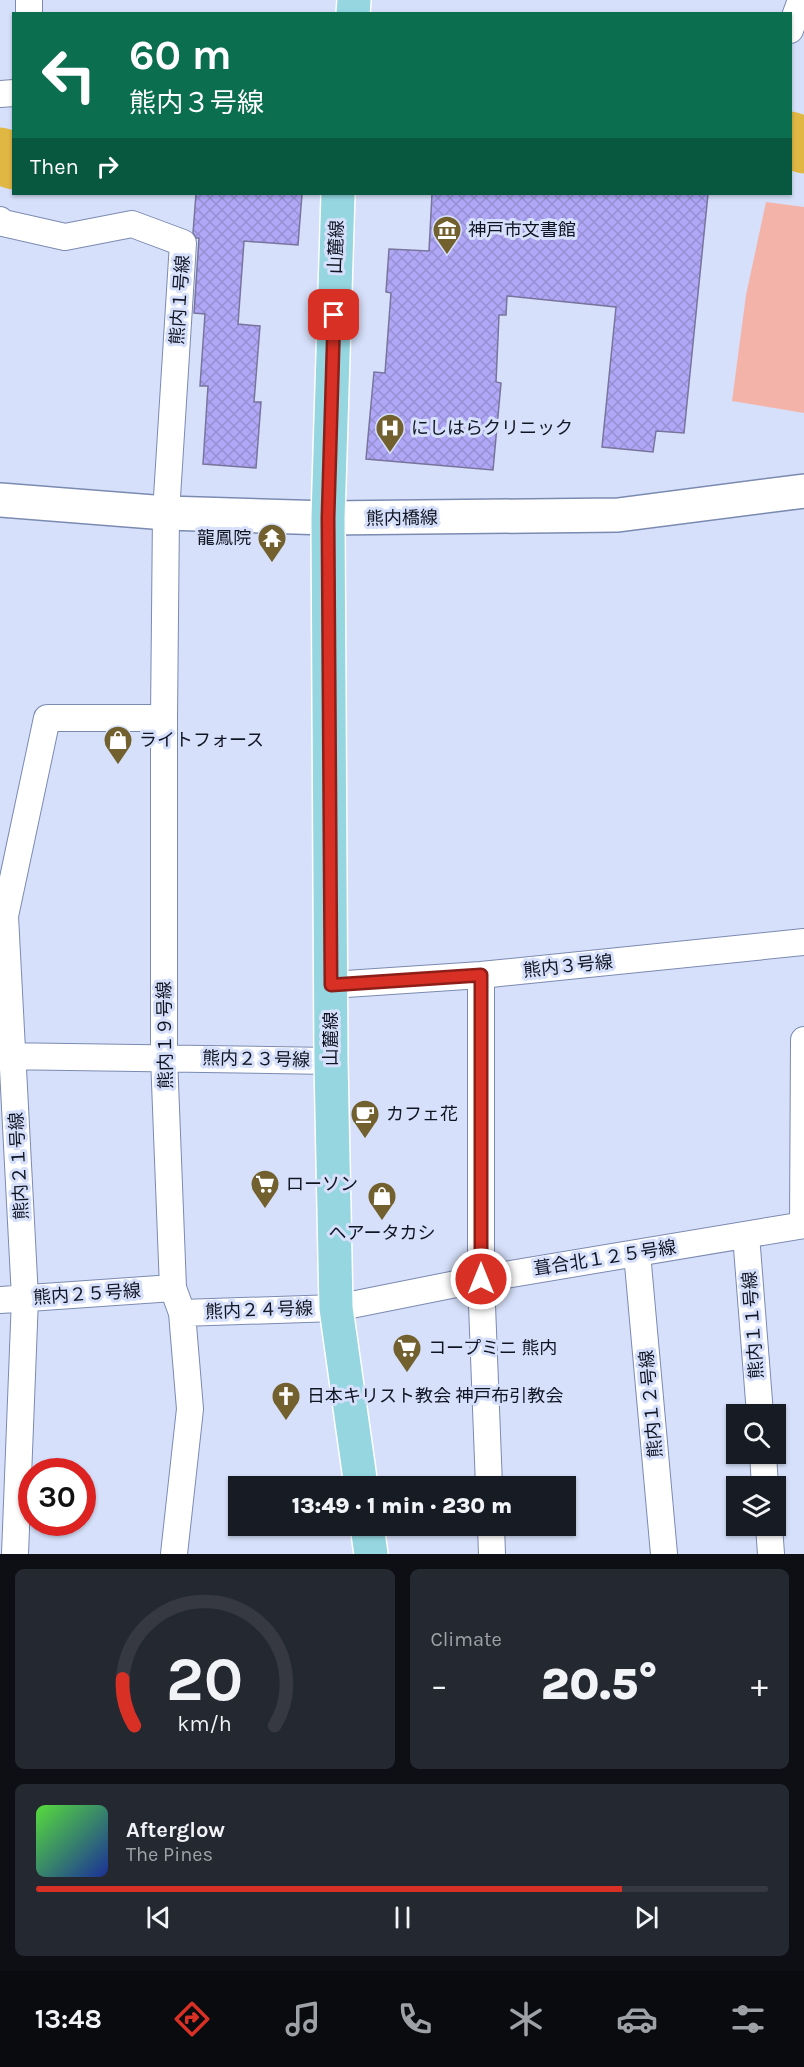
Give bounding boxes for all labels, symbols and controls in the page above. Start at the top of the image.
text: 60 m [129,30,232,80]
icon: left [30,36,108,114]
text: 熊内３号線 [129,87,264,119]
icon: right [91,150,124,183]
text: Then [30,154,79,180]
museum icon: 神戸市文書館 [431,214,463,256]
place label: 神戸市文書館 [468,219,576,241]
street label: 山麓線 [324,220,348,274]
street label: 熊内１号線 [166,254,194,346]
pin [308,289,359,340]
icon: arrive [317,298,350,331]
hospital icon: にしはらクリニック [374,412,406,454]
place label: にしはらクリニック [411,417,573,439]
street label: 熊内橋線 [366,506,438,530]
temple icon: 龍鳳院 [256,522,288,564]
place label: 龍鳳院 [197,527,251,549]
shop icon: ライトフォース [102,724,134,766]
place label: ライトフォース [139,729,264,751]
street label: 熊内３号線 [522,950,614,982]
street label: 熊内１９号線 [153,981,177,1089]
street label: 山麓線 [320,1012,342,1066]
street label: 熊内２３号線 [202,1047,310,1071]
cafe icon: カフェ花 [349,1098,381,1140]
place label: カフェ花 [386,1103,458,1125]
street label: 熊内２１号線 [5,1111,33,1221]
supermarket icon: ローソン [249,1168,281,1210]
place label: ローソン [286,1173,358,1195]
shop icon: ヘアータカシ [366,1180,398,1222]
place label: ヘアータカシ [329,1222,435,1244]
street label: 葺合北１２５号線 [532,1236,678,1280]
position arrow [449,1247,513,1311]
street label: 熊内１１号線 [738,1270,768,1380]
street label: 熊内２５号線 [32,1279,142,1309]
street label: 熊内２４号線 [205,1297,313,1323]
supermarket icon: コープミニ 熊内 [391,1332,423,1374]
place label: コープミニ 熊内 [428,1337,557,1359]
street label: 熊内１２号線 [635,1349,667,1459]
church icon: 日本キリスト教会 神戸布引教会 [270,1380,302,1422]
place label: 日本キリスト教会 神戸布引教会 [307,1385,563,1407]
map controls [726,1404,786,1536]
button: search [726,1404,786,1464]
speed limit sign: 30 [18,1458,96,1536]
button: layers [726,1476,786,1536]
text: 13:49 · 1 min · 230 m [292,1493,512,1519]
text: Climate [431,1628,502,1651]
text: 20 [166,1643,243,1716]
text: 20.5° [541,1658,658,1710]
text: − [431,1666,448,1704]
text: + [751,1666,768,1704]
text: km/h [178,1711,232,1736]
text: Afterglow [126,1817,225,1843]
text: The Pines [126,1843,213,1866]
icon: previous [142,1901,175,1934]
icon: pause [386,1901,419,1934]
icon: next [630,1901,663,1934]
icon: directions [171,1998,213,2040]
icon: music [282,1998,324,2040]
icon: phone [394,1998,436,2040]
icon: climate [505,1998,547,2040]
icon: car [616,1998,658,2040]
icon: filters [727,1998,769,2040]
text: 13:48 [35,2003,102,2035]

